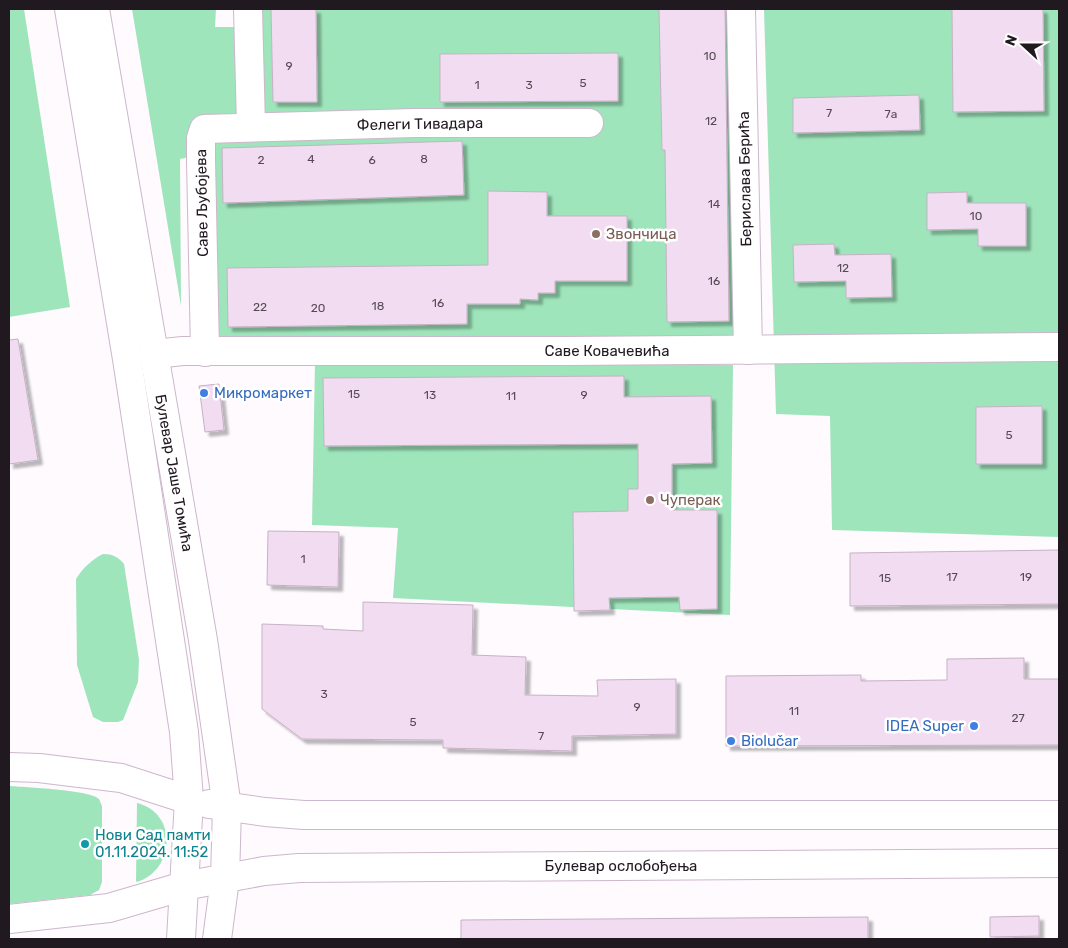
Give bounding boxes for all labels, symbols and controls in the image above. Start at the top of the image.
north arrow [998,20,1048,70]
text: N [1002,33,1021,48]
house number: 10 [704,49,716,63]
house number: 9 [285,59,293,73]
house number: 5 [579,76,587,90]
house number: 1 [474,78,480,92]
house number: 3 [525,78,533,92]
house number: 7 [826,106,832,120]
house number: 7a [885,107,897,121]
street label: Берислава Берића [735,111,755,247]
street label: Фелеги Тивадара [357,114,483,134]
house number: 12 [705,114,717,128]
street label: Саве Љубојева [192,149,212,257]
house number: 4 [307,152,315,166]
house number: 8 [420,152,428,166]
house number: 2 [257,153,265,167]
house number: 6 [368,153,376,167]
house number: 14 [708,197,721,211]
house number: 10 [970,209,982,223]
place label: Звончица [606,225,676,243]
marker: Звончица [590,228,602,240]
house number: 12 [837,261,849,275]
house number: 16 [708,274,720,288]
house number: 16 [432,296,444,310]
house number: 18 [372,299,384,313]
house number: 22 [253,300,267,314]
house number: 20 [311,301,325,315]
street label: Саве Ковачевића [545,342,669,360]
place label: Микромаркет [214,384,312,402]
marker: Микромаркет [198,387,210,399]
house number: 15 [348,387,360,401]
house number: 13 [424,388,436,402]
house number: 9 [580,388,588,402]
house number: 11 [506,389,516,403]
street label: Булевар Јаше Томића [151,393,197,553]
house number: 5 [1005,428,1013,442]
place label: Чуперак [660,491,721,509]
marker: Чуперак [644,494,656,506]
house number: 1 [300,552,306,566]
house number: 17 [946,570,958,584]
house number: 19 [1020,570,1032,584]
house number: 15 [879,571,891,585]
house number: 3 [320,687,328,701]
house number: 9 [633,700,641,714]
house number: 11 [789,704,799,718]
house number: 27 [1011,711,1025,725]
house number: 5 [409,715,417,729]
place label: IDEA Super [886,717,964,735]
marker: IDEA Super [968,720,980,732]
house number: 7 [538,729,544,743]
place label: Biolučar [741,732,798,750]
marker: Biolučar [725,735,737,747]
place label: Нови Сад памти 01.11.2024. 11:52 [95,826,211,861]
marker: Нови Сад памти 01.11.2024. 11:52 [79,838,91,850]
street label: Булевар ослобођења [545,857,697,875]

